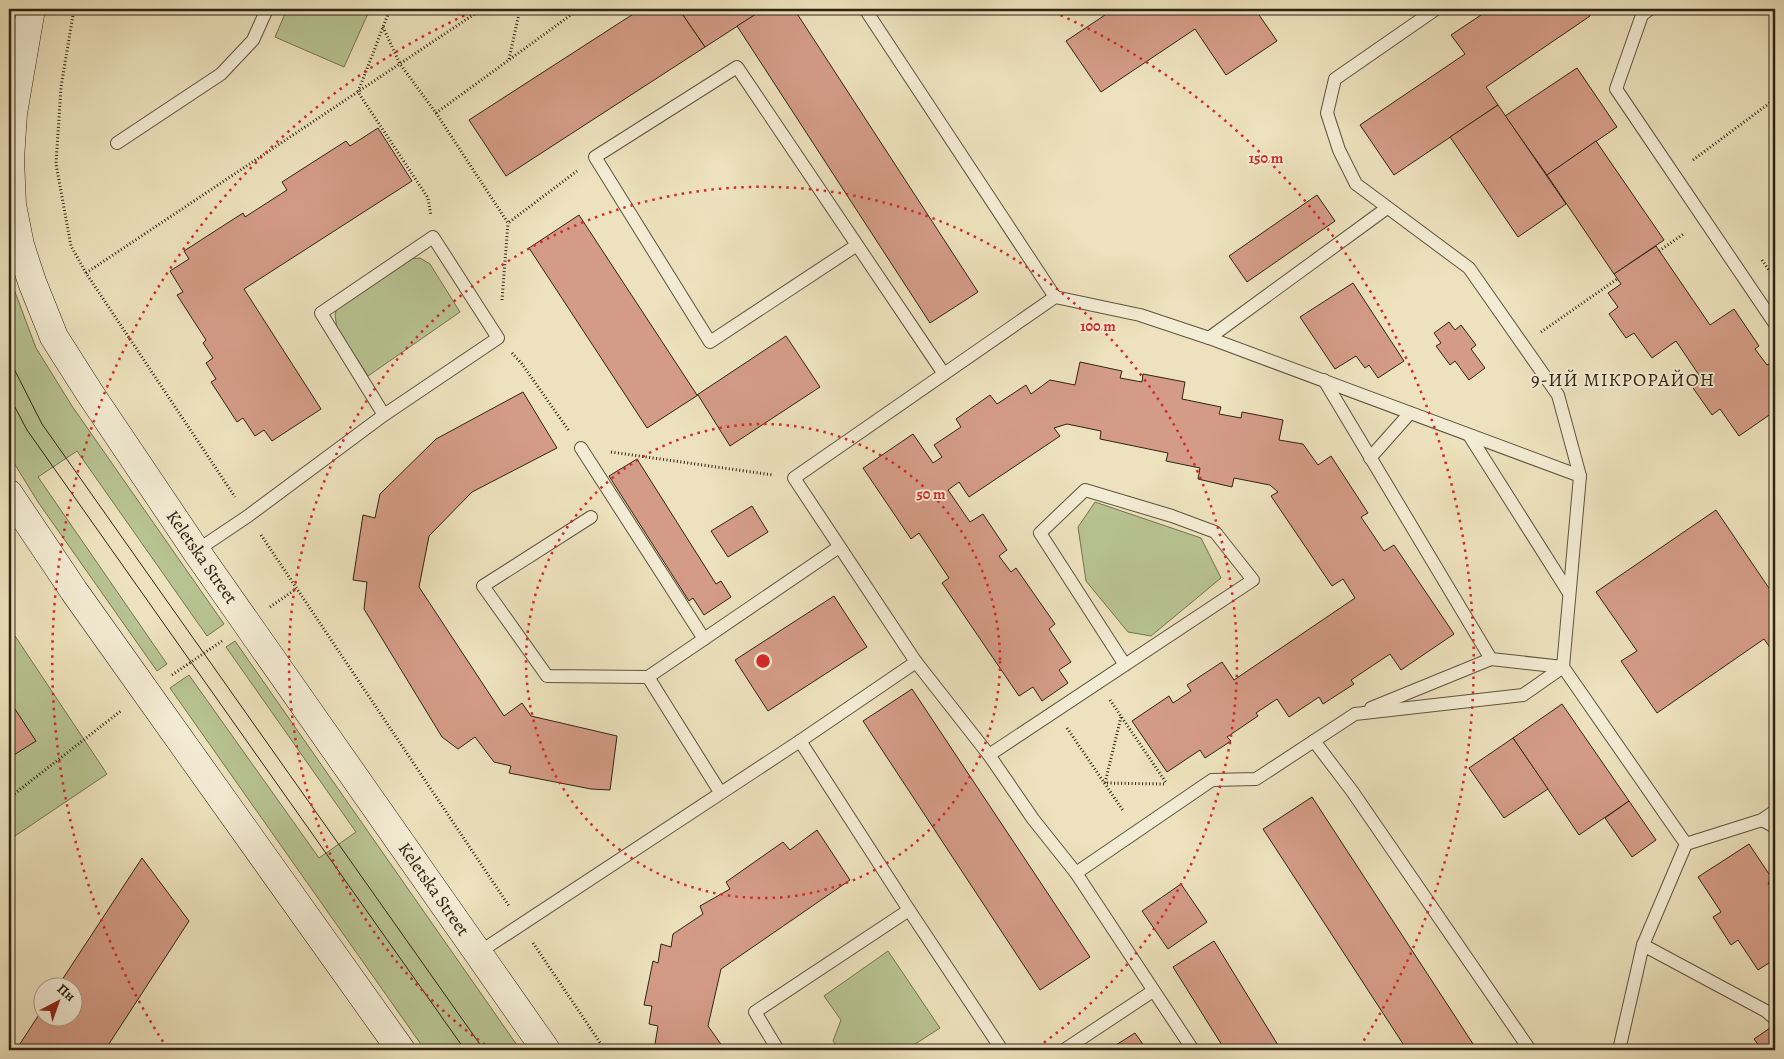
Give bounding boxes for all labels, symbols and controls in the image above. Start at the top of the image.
text: 150 m [1249,148,1284,168]
text: 100 m [1080,316,1116,336]
district label: 9-ИЙ МІКРОРАЙОН [1531,367,1715,393]
text: 50 m [916,484,946,504]
street label: Keletska Street [161,505,243,609]
centre of rings [754,652,772,670]
street label: Keletska Street [393,837,475,941]
north arrow [32,976,82,1026]
text: Пн [53,979,79,1006]

